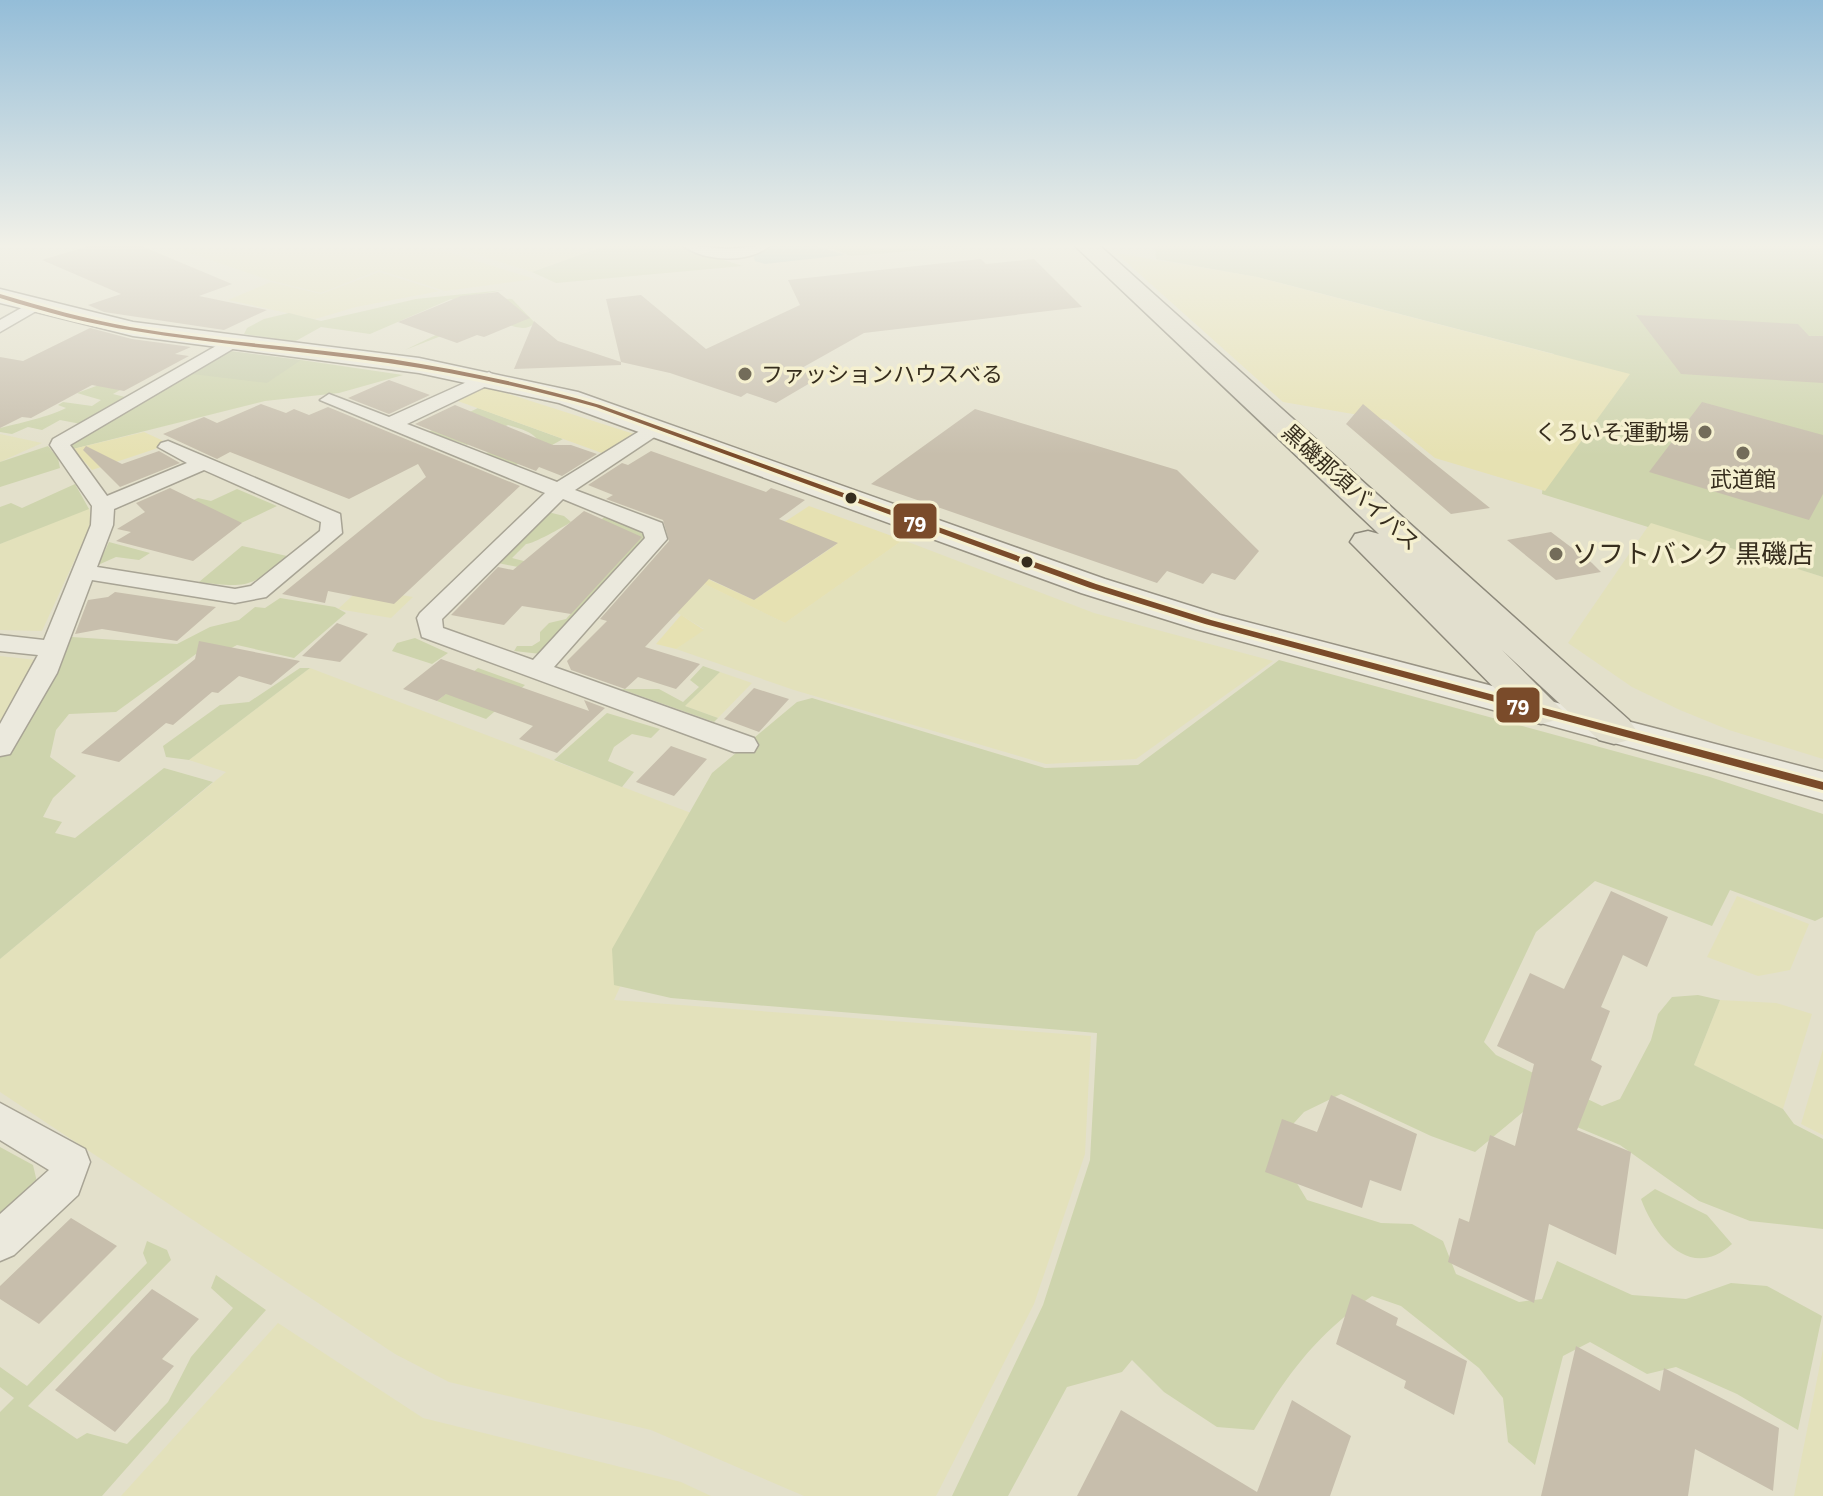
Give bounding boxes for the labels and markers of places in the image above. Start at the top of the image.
place label: ファッションハウスべる [761,361,1003,388]
marker: ファッションハウスべる [736,365,754,383]
place label: くろいそ運動場 [1535,419,1689,446]
marker: くろいそ運動場 [1696,423,1714,441]
marker: 武道館 [1734,444,1752,462]
place label: 武道館 [1710,466,1776,493]
unlabelled marker [843,490,859,506]
place label: ソフトバンク 黒磯店 [1572,538,1813,570]
marker: ソフトバンク 黒磯店 [1547,545,1565,563]
unlabelled marker [1019,554,1035,570]

